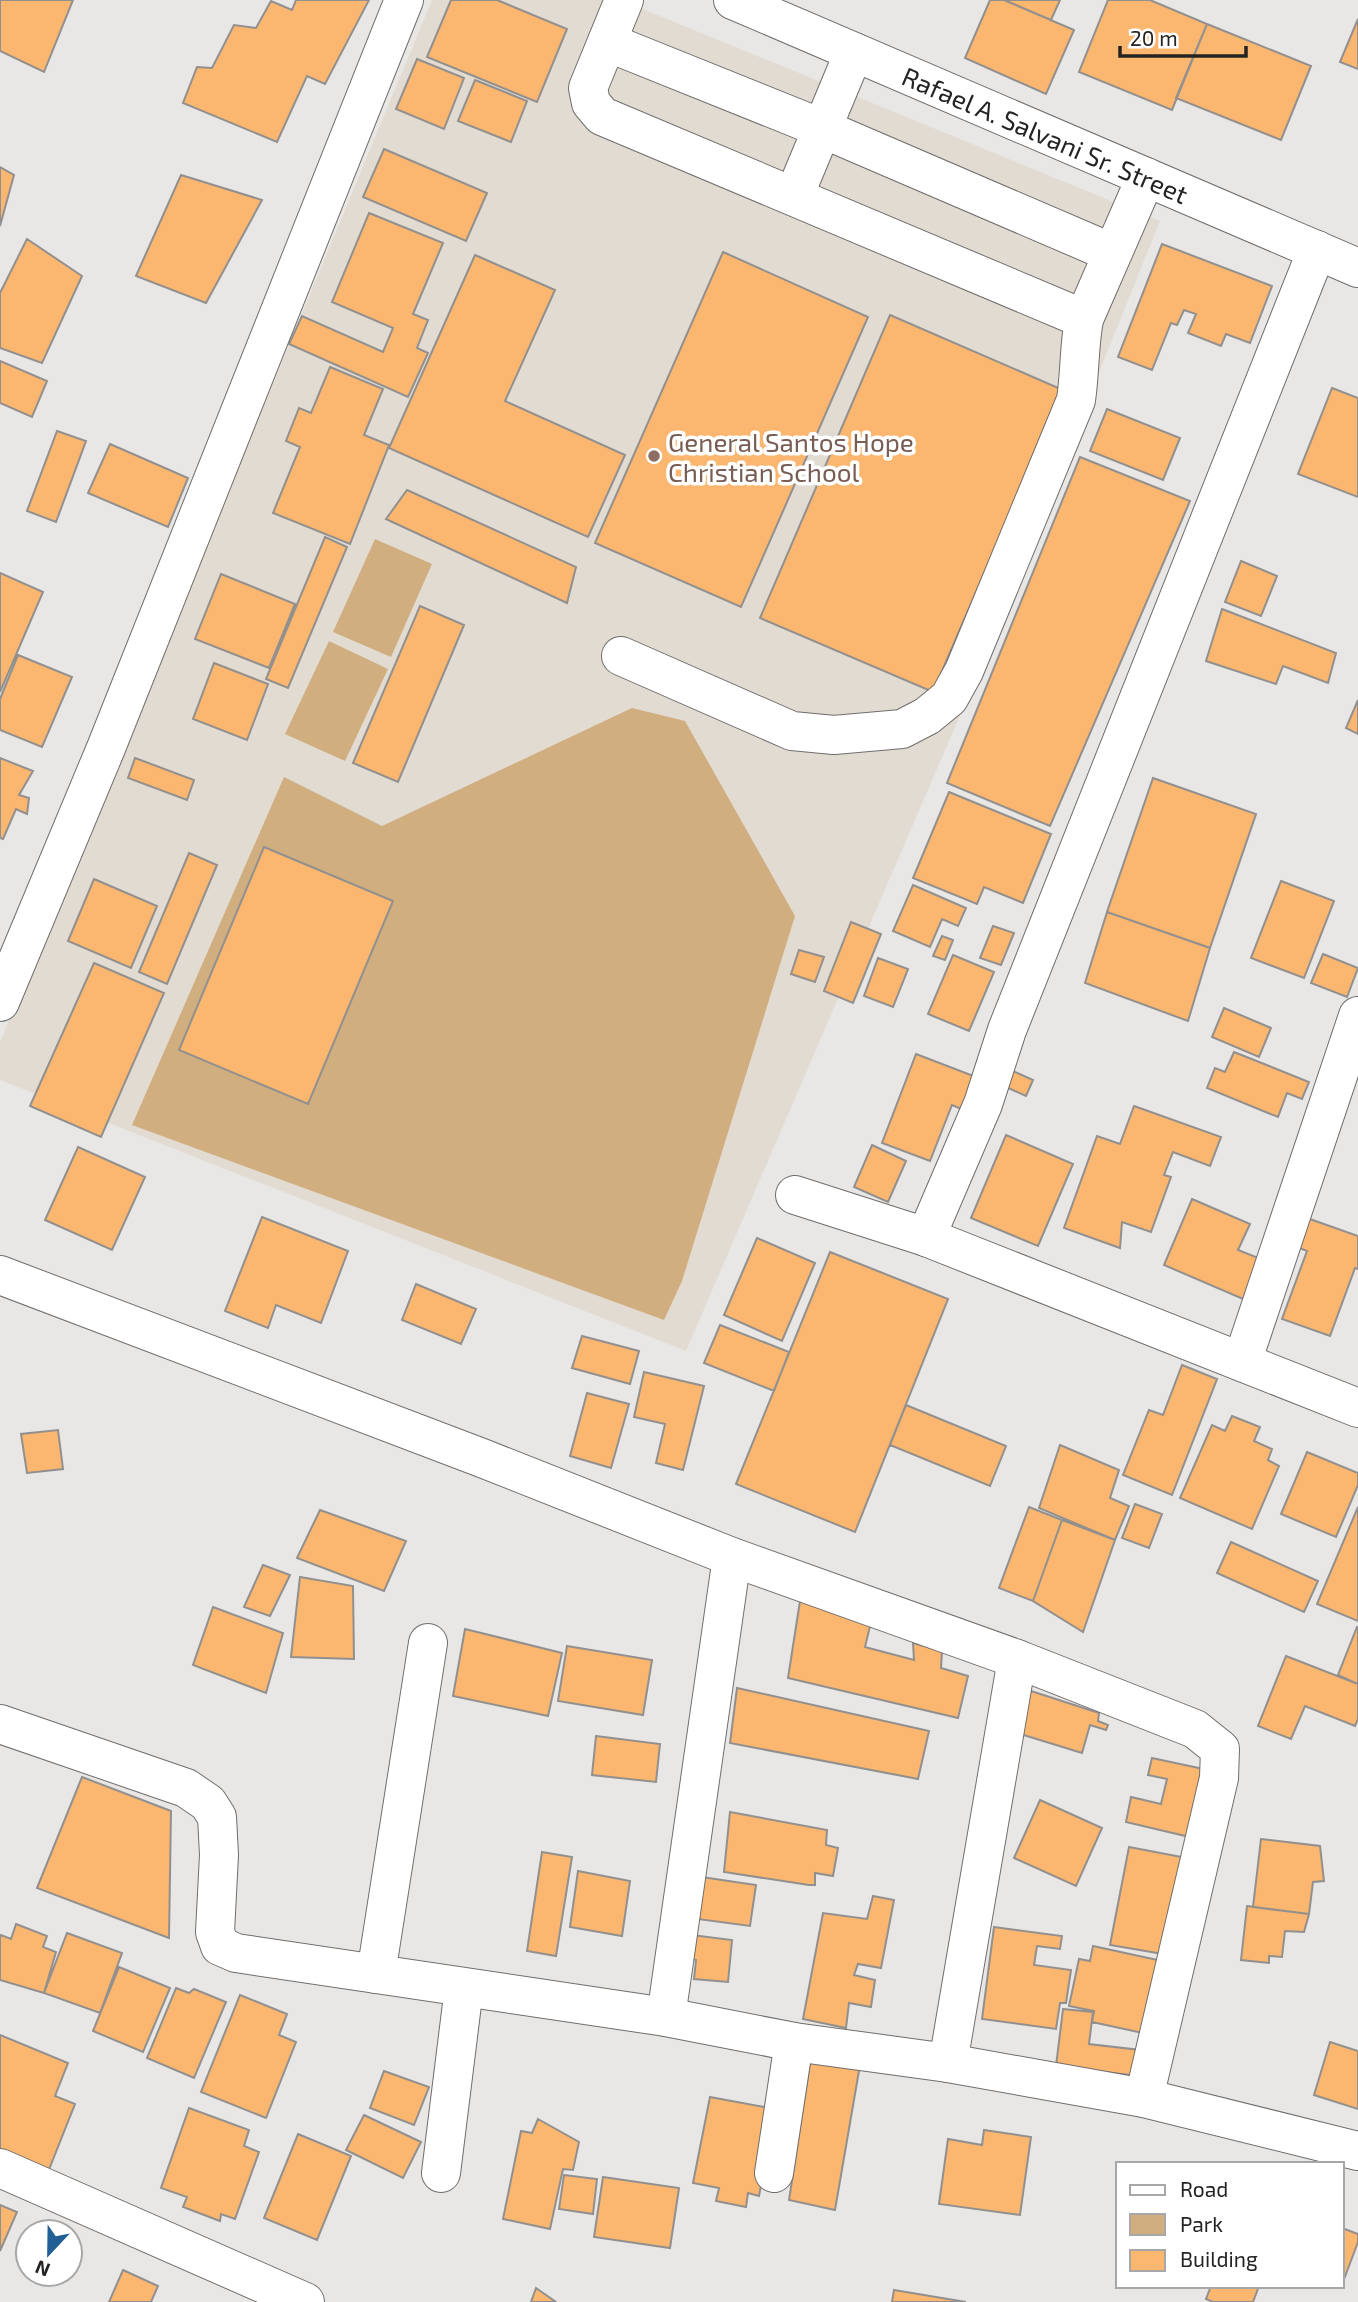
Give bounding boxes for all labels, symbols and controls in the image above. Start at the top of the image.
scale bar [1120,14,1246,58]
text: 20 m [1130,25,1178,50]
street label: Rafael A. Salvani Sr. Street [898,59,1193,209]
place label: General Santos Hope Christian School [668,426,914,487]
marker: General Santos Hope Christian School [646,448,662,464]
legend [1116,2162,1344,2288]
text: Road [1180,2176,1228,2201]
text: Park [1180,2211,1223,2236]
north arrow [14,2218,84,2288]
text: Building [1180,2246,1258,2271]
text: N [32,2256,53,2282]

